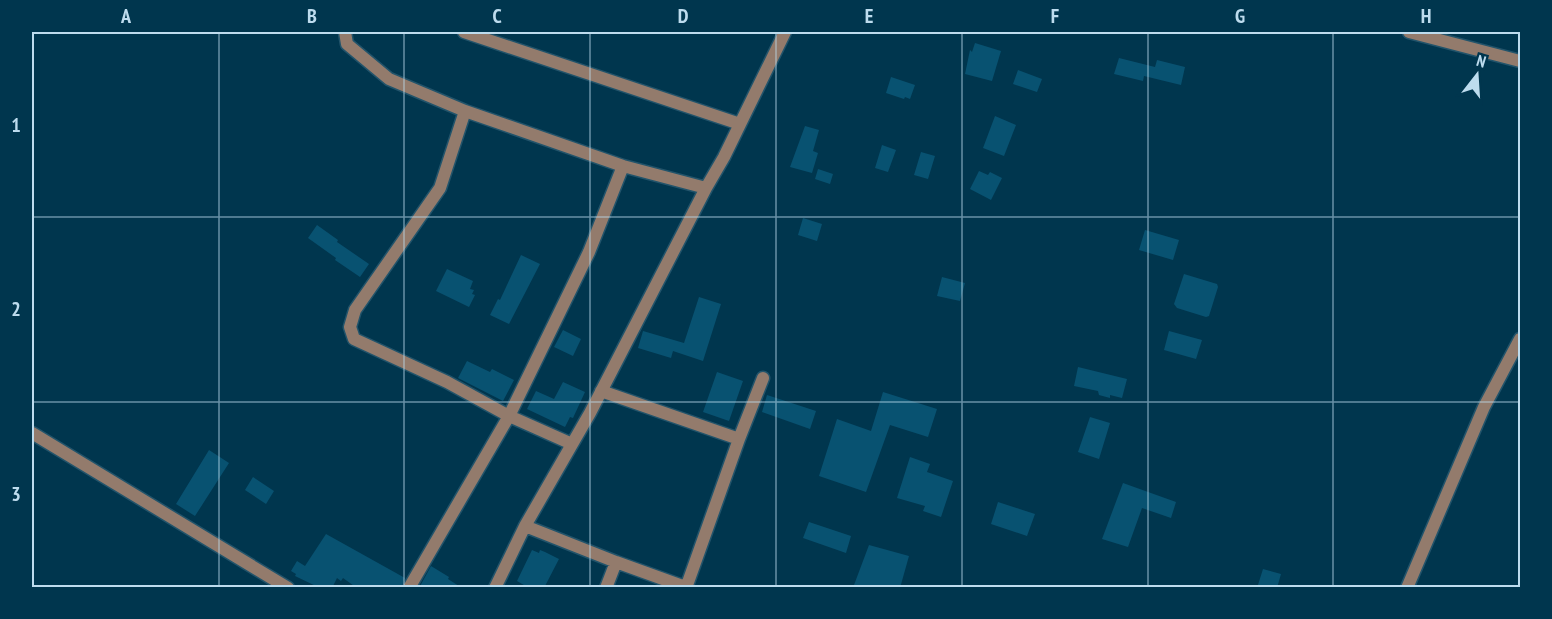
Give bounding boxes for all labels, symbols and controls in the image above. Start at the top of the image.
text: A [120,3,132,29]
text: B [307,3,317,29]
text: C [492,3,502,29]
text: D [678,3,689,29]
text: E [865,3,873,29]
text: F [1051,3,1059,29]
text: G [1235,3,1245,29]
text: H [1421,3,1431,29]
north arrow [1447,45,1507,105]
text: N [1474,50,1488,71]
text: 1 [11,112,21,138]
text: 2 [11,296,21,322]
text: 3 [11,481,21,507]

